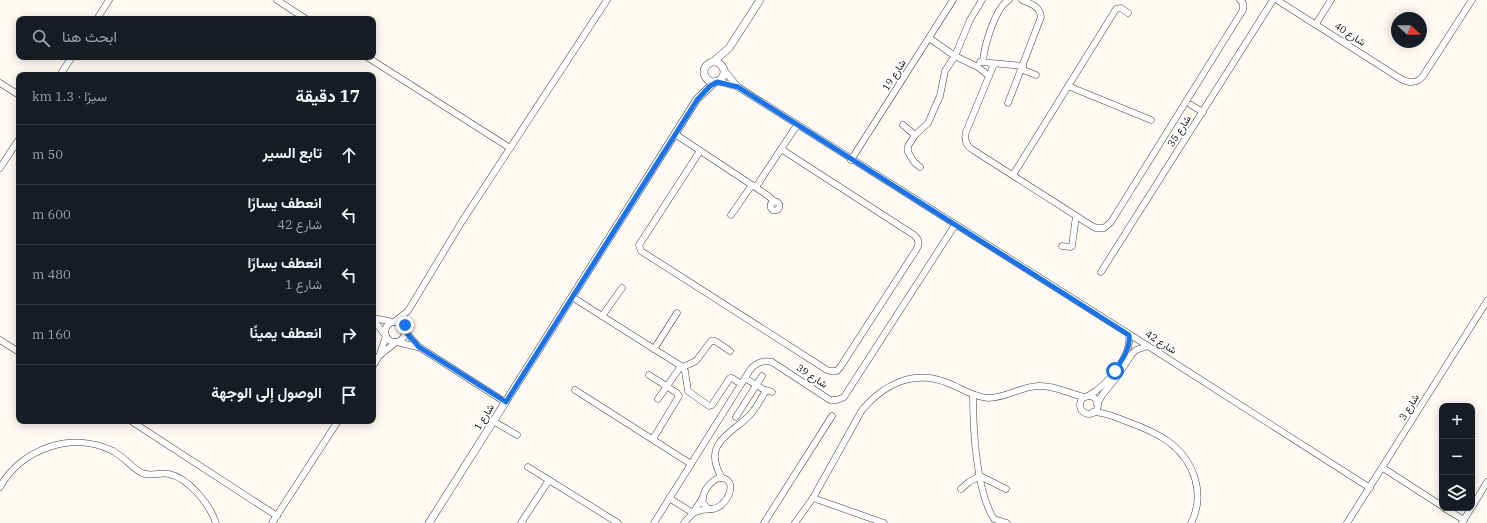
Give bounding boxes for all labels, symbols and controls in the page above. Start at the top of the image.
north arrow [1391,12,1427,48]
search box [16,16,376,60]
street label: شارع 40 [1332,19,1368,49]
icon: search [30,27,52,49]
text: ابحث هنا [62,27,117,46]
street label: شارع 19 [879,57,909,93]
text: 17 دقيقة [296,85,360,107]
text: سيرًا · 1.3 km [32,88,107,105]
street label: شارع 35 [1164,113,1194,149]
text: تابع السير [263,143,322,162]
icon: ahead [338,144,360,166]
text: 50 m [32,146,63,163]
text: انعطف يسارًا [248,193,322,212]
icon: left [338,204,360,226]
text: 600 m [32,206,71,223]
text: شارع 42 [277,216,322,233]
text: انعطف يسارًا [248,253,322,272]
icon: left [338,264,360,286]
text: 480 m [32,266,71,283]
text: شارع 1 [285,276,322,293]
route end [396,316,414,334]
text: انعطف يمينًا [249,323,322,342]
icon: right [338,324,360,346]
text: 160 m [32,326,71,343]
street label: شارع 42 [1143,327,1179,357]
street label: شارع 39 [794,361,830,391]
route start [1106,362,1124,380]
text: الوصول إلى الوجهة [211,383,322,402]
icon: arrive [338,384,360,406]
street label: شارع 3 [1396,391,1422,423]
street label: شارع 1 [471,401,497,433]
map controls [1439,403,1475,511]
button: + [1439,403,1475,439]
button: − [1439,439,1475,475]
button: layers [1439,475,1475,511]

